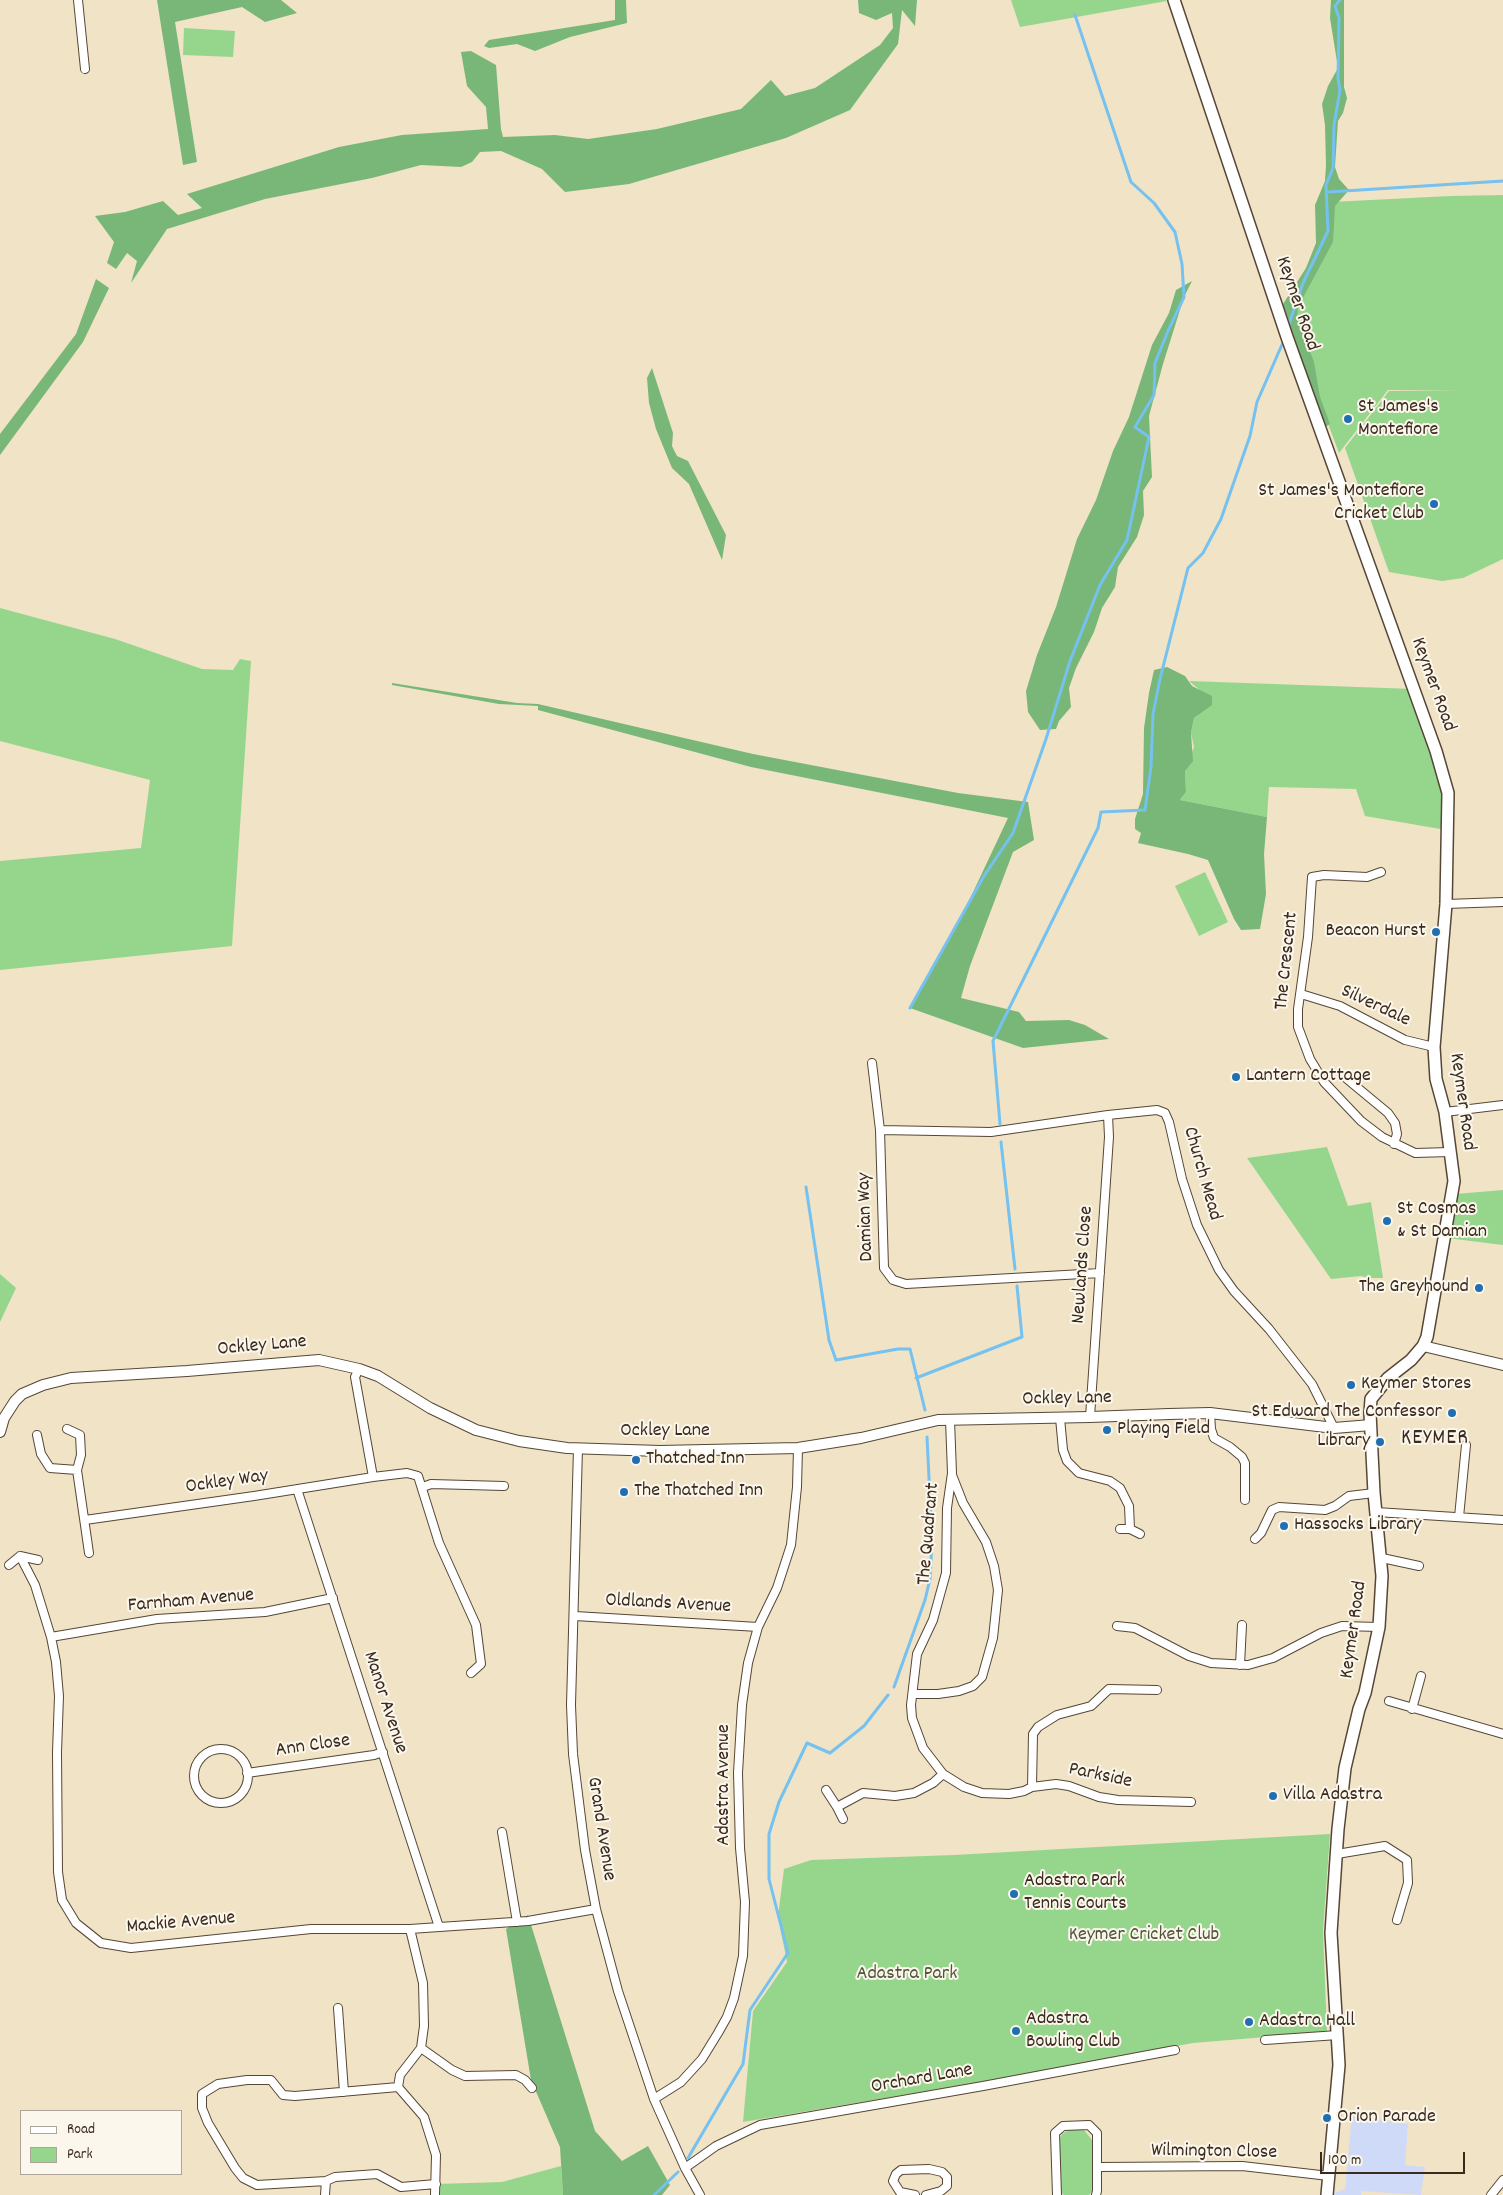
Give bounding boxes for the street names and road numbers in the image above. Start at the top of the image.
street label: Keymer Road [1269,254,1323,354]
street label: Keymer Road [1404,635,1460,735]
street label: The Crescent [1271,911,1305,1011]
street label: Silverdale [1336,980,1414,1034]
street label: Keymer Road [1442,1052,1480,1152]
street label: Church Mead [1176,1124,1226,1224]
street label: Damian Way [853,1172,881,1262]
street label: Newlands Close [1068,1205,1100,1325]
street label: Ockley Lane [216,1331,308,1363]
street label: Ockley Lane [1022,1387,1112,1413]
street label: Ockley Lane [620,1420,710,1444]
street label: Ockley Way [184,1465,270,1501]
street label: The Quadrant [914,1482,946,1586]
street label: Keymer Road [1336,1580,1374,1680]
street label: Farnham Avenue [127,1585,255,1619]
street label: Oldlands Avenue [604,1590,732,1620]
street label: Manor Avenue [356,1649,412,1757]
street label: Adastra Avenue [713,1724,737,1846]
street label: Ann Close [274,1730,352,1764]
street label: Parkside [1066,1759,1134,1795]
street label: Grand Avenue [580,1775,620,1883]
street label: Mackie Avenue [126,1907,236,1941]
street label: Orchard Lane [869,2059,975,2101]
street label: Wilmington Close [1151,2140,1277,2166]

